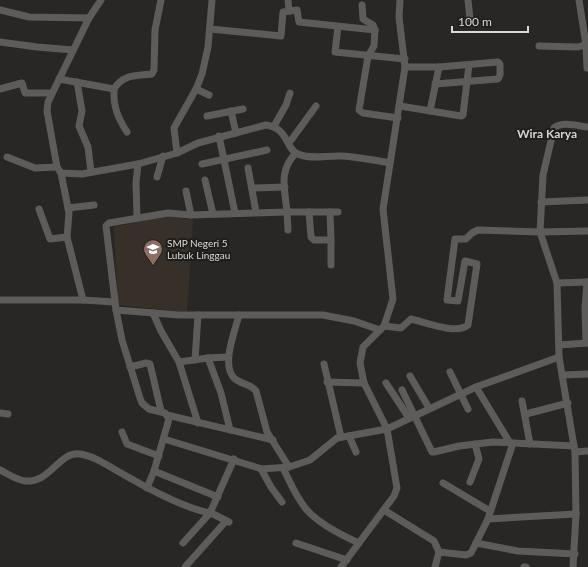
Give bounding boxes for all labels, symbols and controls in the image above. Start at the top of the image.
scale bar [452,8,528,34]
text: 100 m [458,14,492,29]
district label: Wira Karya [517,126,577,141]
place label: SMP Negeri 5 Lubuk Linggau [167,237,230,261]
school or university icon: SMP Negeri 5 Lubuk Linggau [142,238,164,266]

